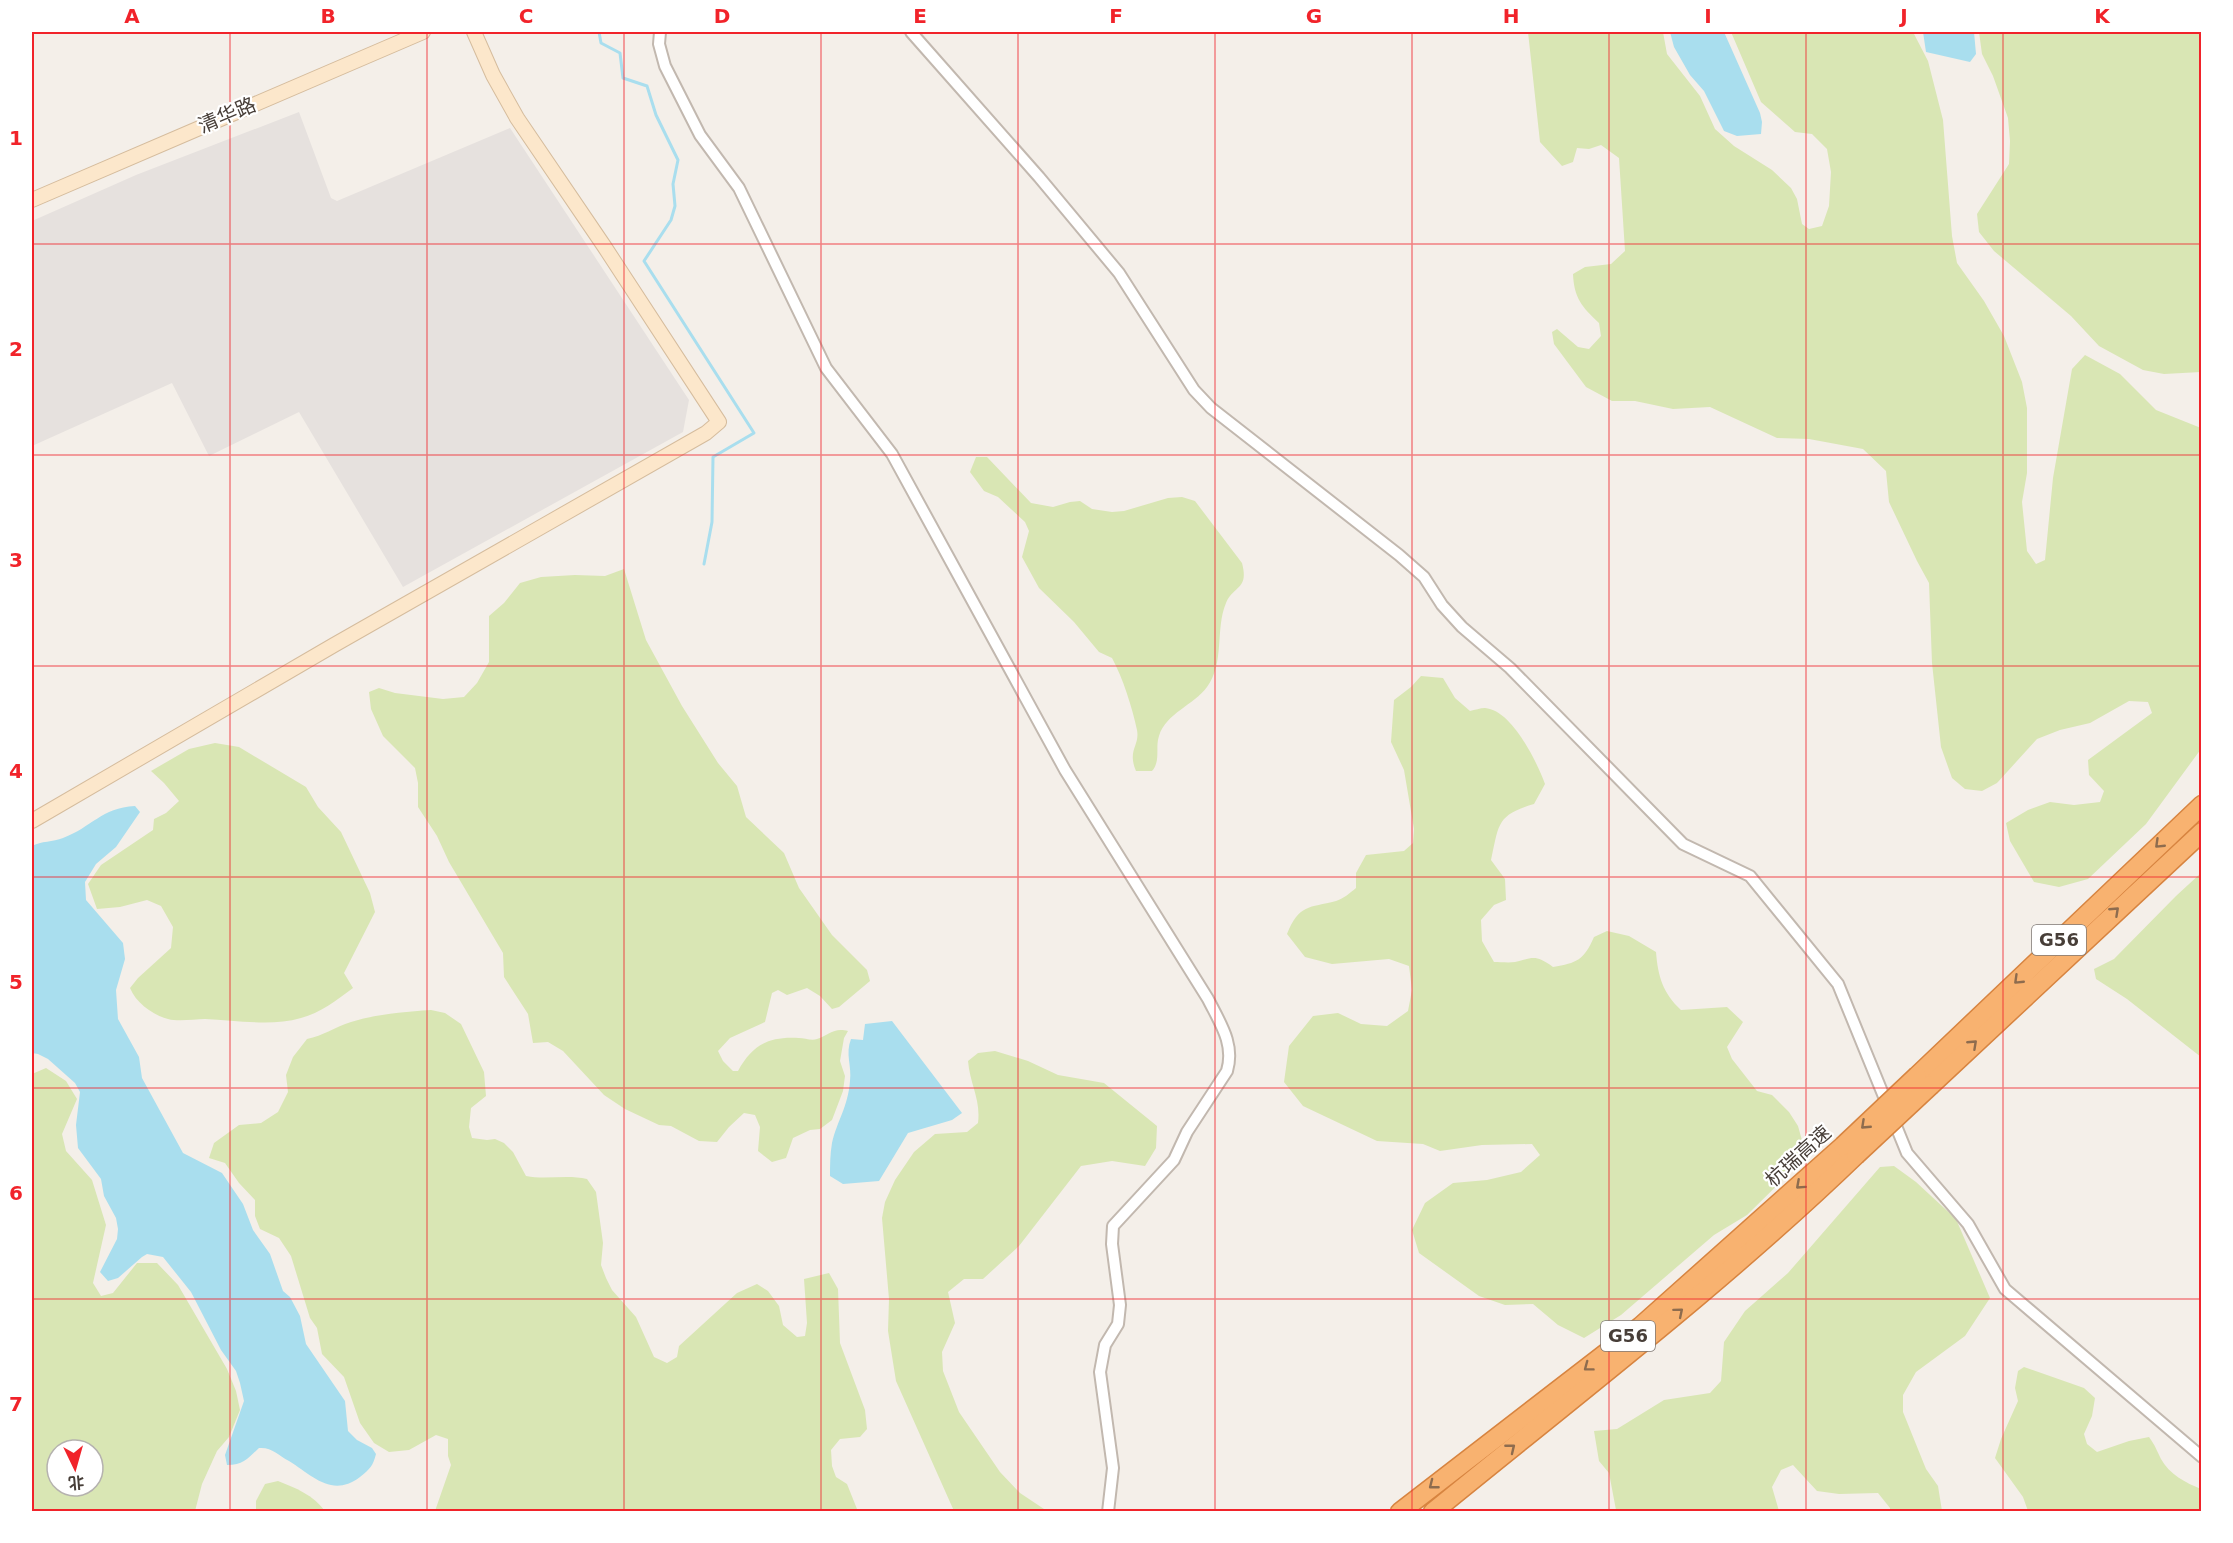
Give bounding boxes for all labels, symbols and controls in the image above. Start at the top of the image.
text: A [124,4,140,28]
text: B [320,4,336,28]
text: C [519,4,533,28]
text: D [714,4,730,28]
text: E [913,4,927,28]
text: F [1109,4,1123,28]
text: G [1306,4,1322,28]
text: H [1503,4,1519,28]
text: I [1704,4,1712,28]
text: J [1898,4,1908,28]
text: K [2094,4,2111,28]
street label: 清华路 [195,92,259,138]
text: 1 [9,126,23,150]
text: 2 [9,337,23,361]
text: 3 [9,548,23,572]
text: 4 [9,759,23,783]
one-way arrow [2155,837,2166,848]
one-way arrow [2109,907,2119,918]
road number: G56 [2032,925,2086,955]
text: 5 [9,970,23,994]
one-way arrow [2015,972,2026,983]
one-way arrow [1966,1040,1977,1051]
one-way arrow [1861,1118,1871,1129]
street label: 杭瑞高速 [1760,1120,1836,1192]
one-way arrow [1796,1178,1807,1189]
text: 6 [9,1181,23,1205]
one-way arrow [1672,1308,1683,1319]
road number: G56 [1601,1321,1655,1351]
one-way arrow [1584,1359,1595,1370]
text: 7 [9,1392,23,1416]
north arrow [45,1438,105,1498]
one-way arrow [1504,1444,1515,1455]
text: 北 [67,1472,85,1493]
one-way arrow [1429,1478,1440,1489]

